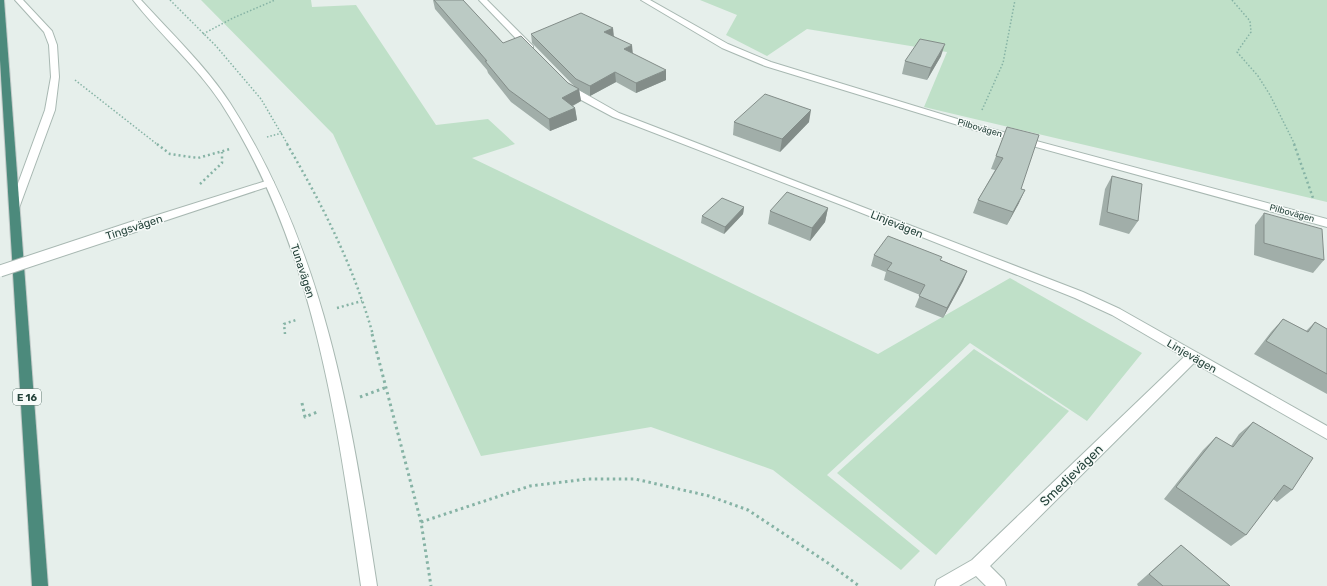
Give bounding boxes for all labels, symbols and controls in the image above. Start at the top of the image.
street label: Pilbovägen [956,117,1004,139]
street label: Pilbovägen [1268,202,1316,224]
street label: Linjevägen [869,208,925,241]
street label: Tingsvägen [104,212,164,243]
street label: Tunavägen [288,242,317,300]
street label: Linjevägen [1164,337,1219,376]
road number: E 16 [13,389,41,405]
street label: Smedjevägen [1037,441,1107,510]

